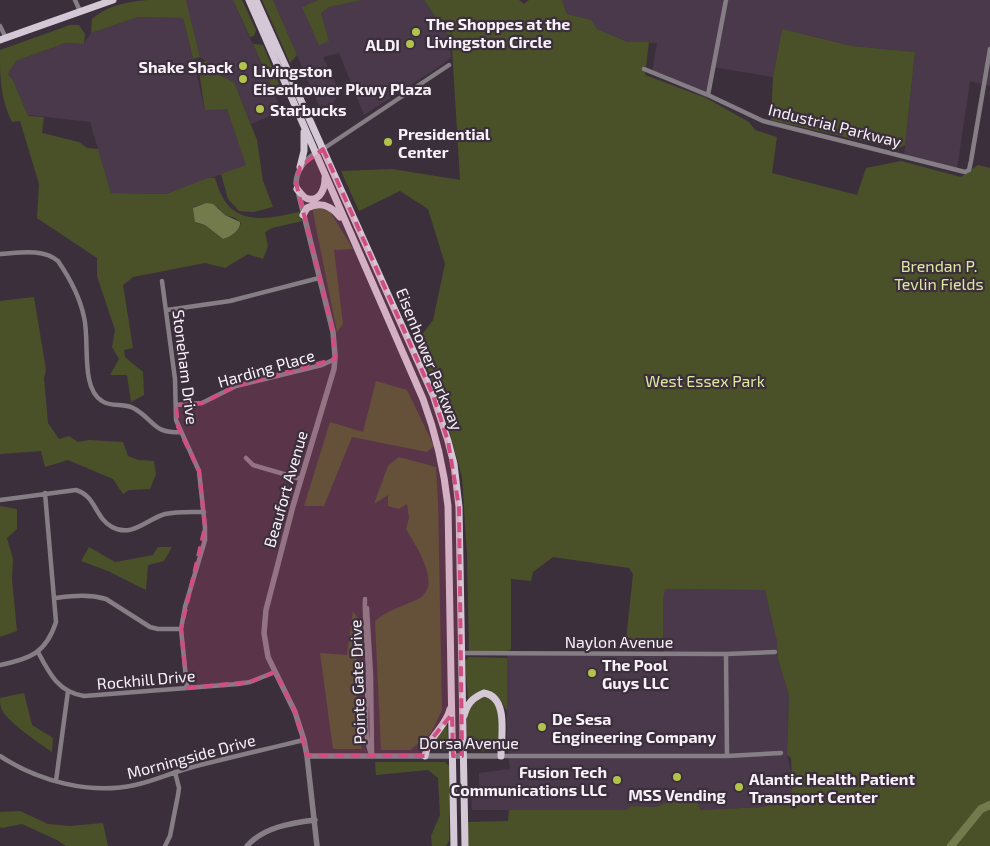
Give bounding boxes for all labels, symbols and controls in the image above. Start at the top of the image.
place label: The Shoppes at the Livingston Circle [426,14,570,51]
marker: The Shoppes at the Livingston Circle [410,26,422,38]
place label: ALDI [365,35,400,54]
marker: ALDI [404,38,416,50]
place label: Shake Shack [139,57,233,76]
marker: Shake Shack [237,60,249,72]
place label: Livingston Eisenhower Pkwy Plaza [253,61,432,99]
marker: Livingston Eisenhower Pkwy Plaza [237,73,249,85]
street label: Industrial Parkway [767,99,904,151]
place label: Starbucks [270,100,346,119]
marker: Starbucks [254,103,266,115]
place label: Presidential Center [398,124,491,161]
marker: Presidential Center [382,136,394,148]
park label: Brendan P. Tevlin Fields [894,256,984,293]
street label: Eisenhower Parkway [393,285,467,433]
street label: Stoneham Drive [170,308,202,426]
street label: Harding Place [215,345,317,391]
park label: West Essex Park [645,371,765,390]
street label: Beaufort Avenue [259,428,311,550]
street label: Pointe Gate Drive [345,619,369,745]
street label: Naylon Avenue [565,632,673,651]
place label: The Pool Guys LLC [602,655,669,693]
street label: Rockhill Drive [96,665,196,693]
marker: The Pool Guys LLC [586,667,598,679]
place label: De Sesa Engineering Company [552,709,716,747]
marker: De Sesa Engineering Company [536,721,548,733]
street label: Morningside Drive [125,730,257,782]
street label: Dorsa Avenue [419,733,519,752]
place label: Fusion Tech Communications LLC [451,762,607,799]
place label: Alantic Health Patient Transport Center [749,769,915,806]
marker: MSS Vending [671,771,683,783]
marker: Fusion Tech Communications LLC [611,774,623,786]
marker: Alantic Health Patient Transport Center [733,781,745,793]
place label: MSS Vending [628,785,727,804]

